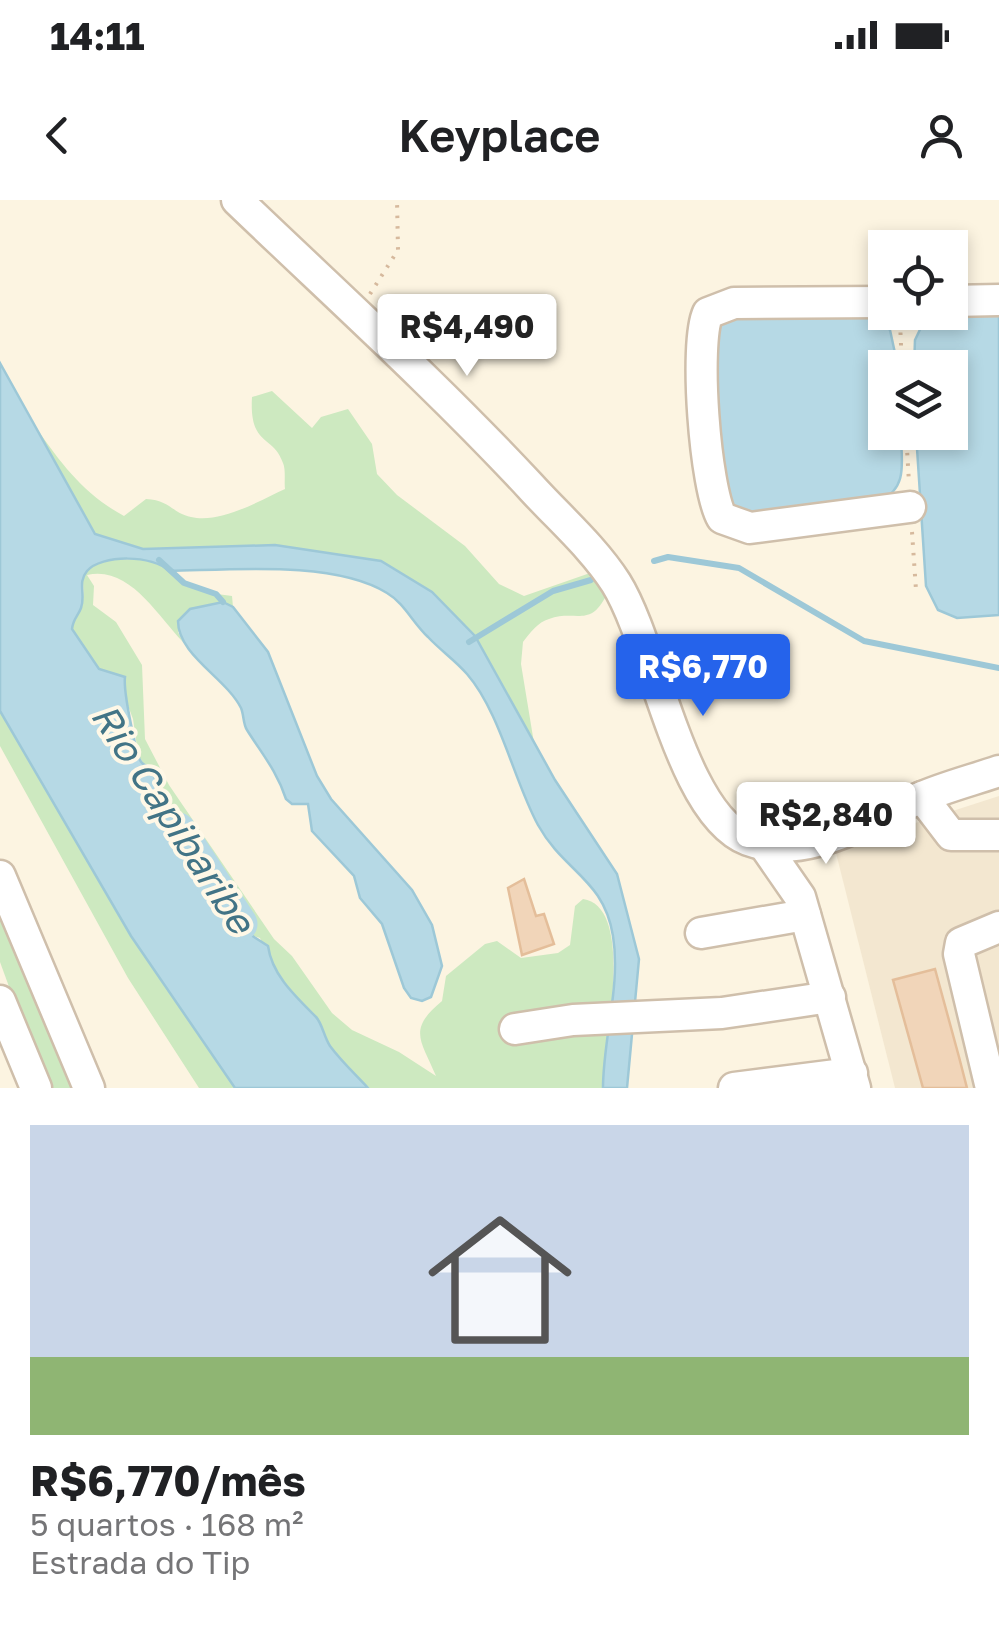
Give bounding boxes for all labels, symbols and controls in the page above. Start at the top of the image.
text: 14:11 [50,13,145,58]
icon: back [30,108,85,163]
text: Keyplace [399,108,600,162]
icon: person [914,108,969,163]
map controls [868,230,968,450]
button: locate [868,230,968,330]
pin: R$4,490 [375,294,559,379]
text: R$4,490 [399,307,535,345]
button: layers [868,350,968,450]
pin: R$6,770 [611,634,795,719]
text: R$6,770 [638,647,768,685]
water label: Rio Capibaribe [83,695,266,944]
pin: R$2,840 [734,782,918,867]
text: R$2,840 [759,795,893,833]
icon: home [410,1190,590,1370]
text: R$6,770/mês [30,1455,306,1505]
text: 5 quartos · 168 m² [30,1505,304,1543]
text: Estrada do Tip [30,1543,250,1581]

